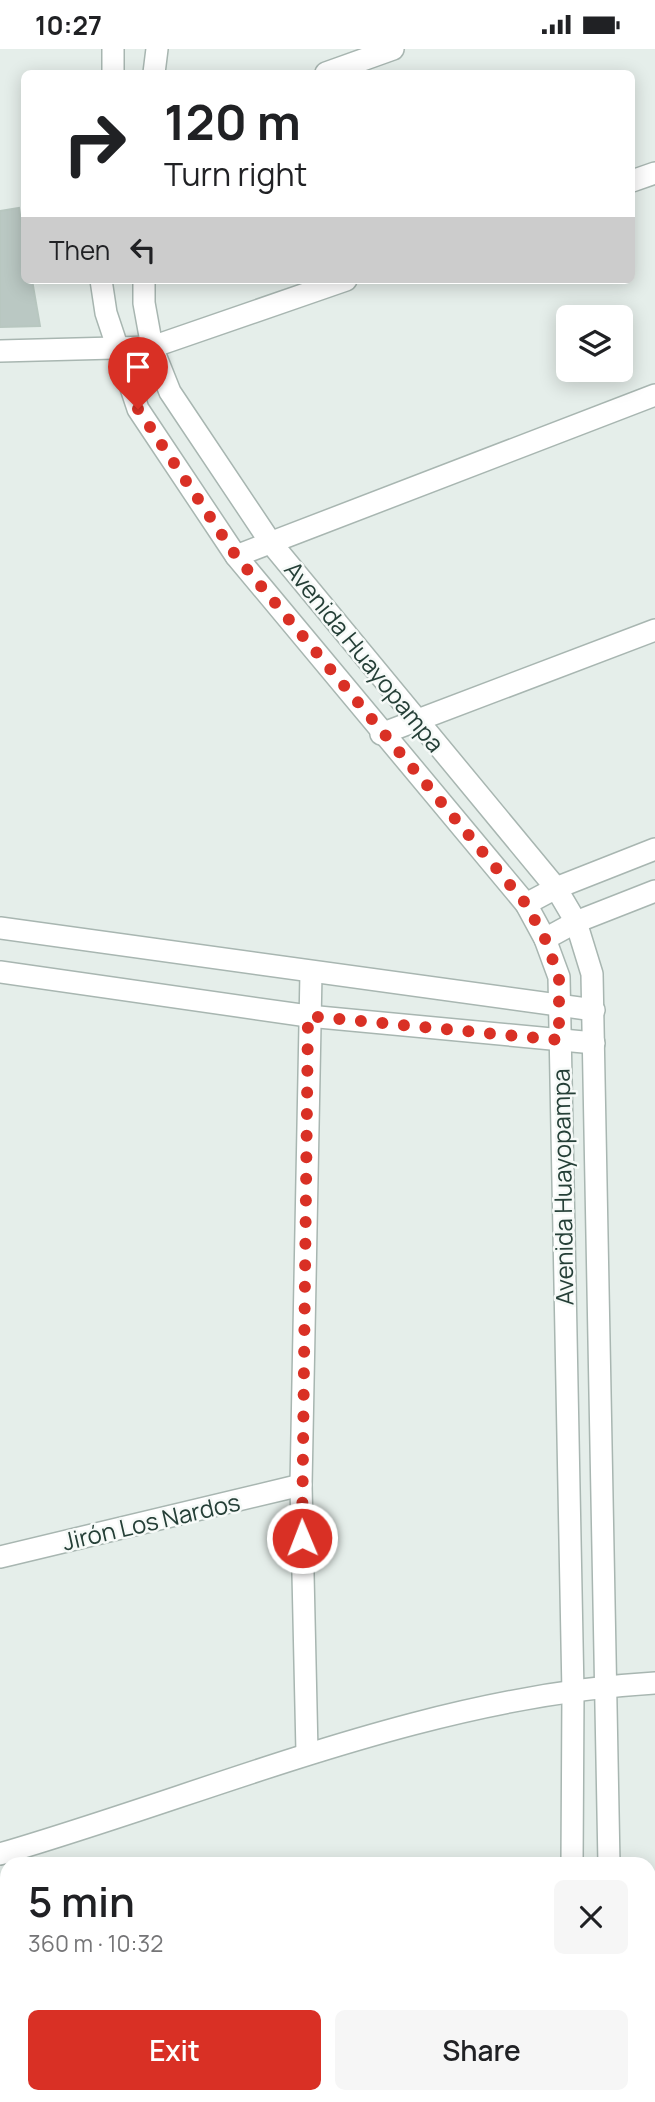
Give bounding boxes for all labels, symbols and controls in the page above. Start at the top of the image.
text: 10:27 [35,7,102,43]
text: 120 m [164,88,301,155]
icon: right [49,98,140,189]
text: Turn right [164,152,307,196]
icon: left [124,231,162,269]
text: Then [49,232,110,268]
map controls [556,305,633,382]
button: layers [556,305,633,382]
pin [108,337,168,409]
icon: arrive [119,348,157,386]
street label: Avenida Huayopampa [278,554,452,758]
street label: Avenida Huayopampa [543,1068,581,1306]
street label: Jirón Los Nardos [59,1485,243,1557]
position arrow [265,1501,339,1575]
text: 5 min [28,1872,135,1930]
button: close [554,1880,628,1954]
text: 360 m · 10:32 [28,1927,163,1959]
button: Exit [28,2010,321,2090]
button: Share [335,2010,628,2090]

